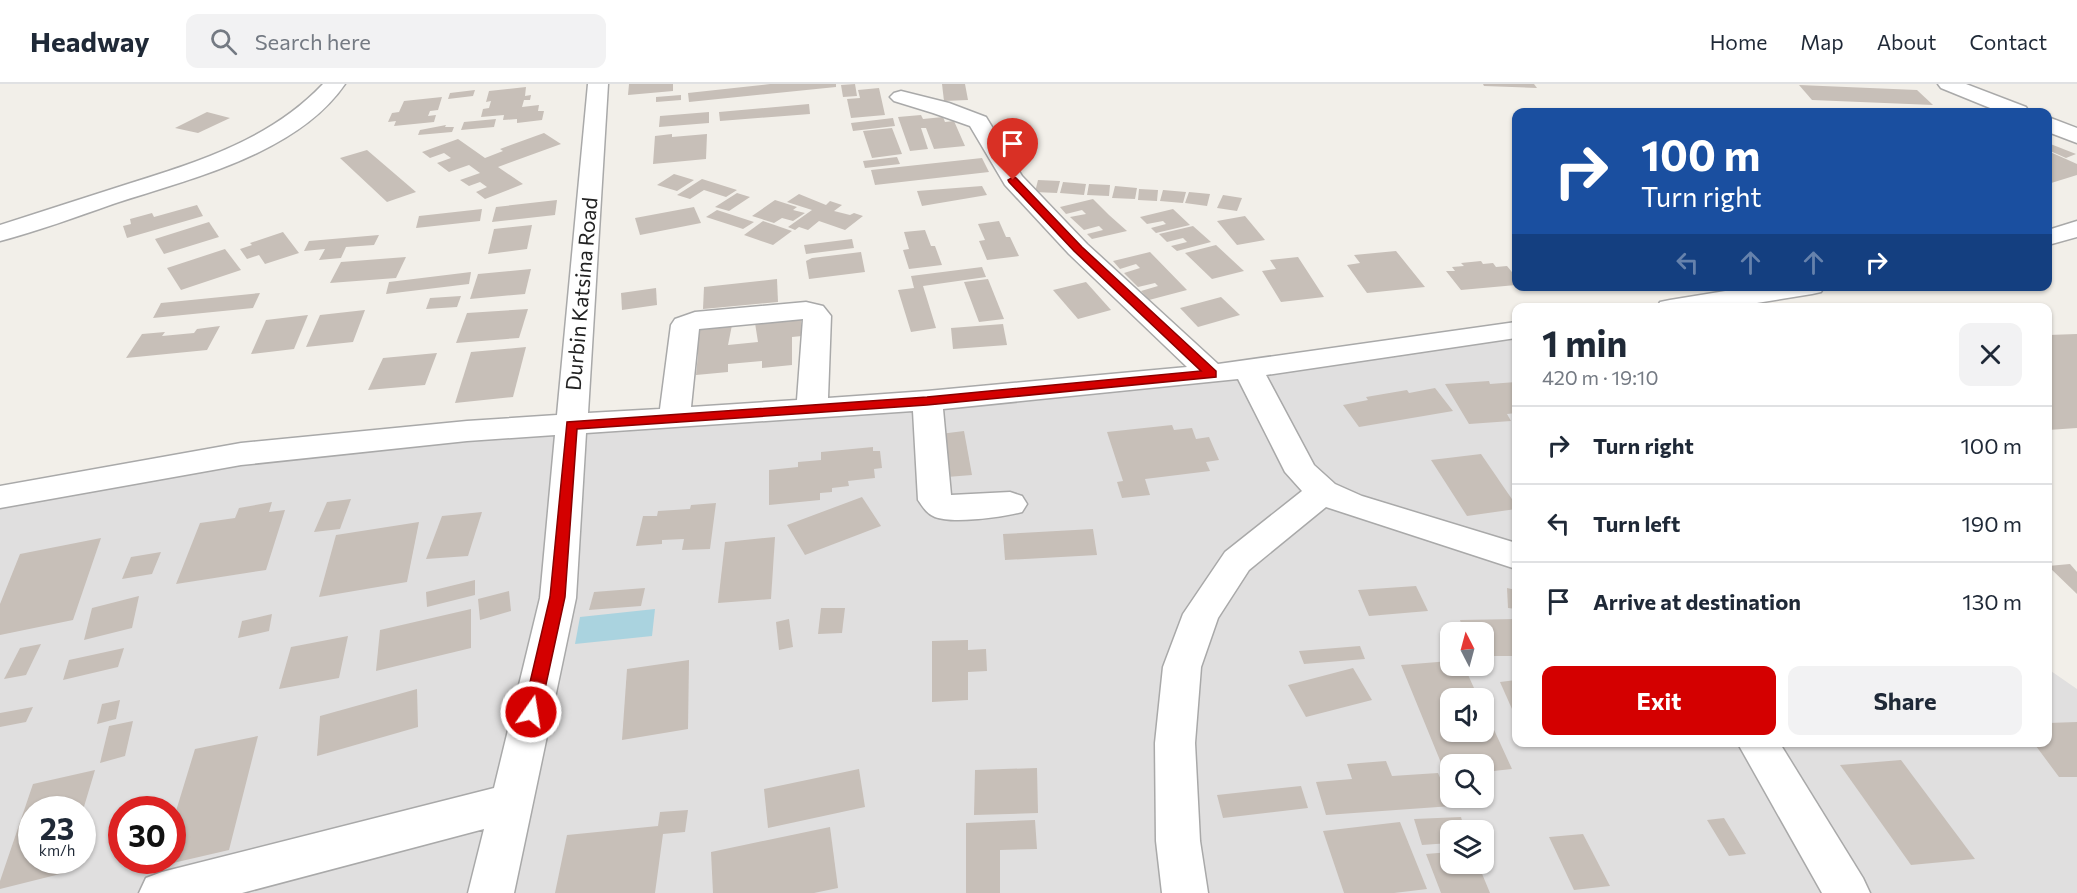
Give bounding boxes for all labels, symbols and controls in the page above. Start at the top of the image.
search box [186,14,606,68]
text: Headway [30,24,150,58]
icon: search [207,25,240,58]
text: Search here [255,28,371,55]
text: Home [1710,29,1767,54]
text: Map [1800,29,1844,54]
text: About [1877,29,1936,54]
text: Contact [1969,29,2047,54]
pin [987,118,1038,180]
icon: arrive [996,127,1029,160]
text: 100 m [1641,128,1761,180]
icon: right [1542,132,1620,210]
text: Turn right [1641,180,1761,213]
street label: Durbin Katsina Road [560,196,601,392]
icon: left [1671,246,1704,279]
icon: ahead [1734,246,1767,279]
icon: ahead [1797,246,1830,279]
icon: right [1860,246,1893,279]
text: 1 min [1542,320,1627,364]
button: close [1959,323,2022,386]
text: 420 m · 19:10 [1542,365,1658,389]
icon: right [1542,429,1575,462]
text: Turn right [1593,432,1694,459]
text: 100 m [1960,432,2022,459]
icon: left [1542,507,1575,540]
text: Turn left [1593,510,1680,537]
text: 190 m [1961,510,2022,537]
icon: arrive [1542,585,1575,618]
text: Arrive at destination [1593,588,1801,615]
text: 130 m [1962,588,2022,615]
north arrow [1440,622,1494,676]
map controls [1440,622,1494,874]
button: Exit [1542,666,1776,735]
button: Share [1788,666,2022,735]
position arrow [499,680,563,744]
button: sound [1440,688,1494,742]
button: search [1440,754,1494,808]
speed limit sign: 30 [108,796,186,874]
text: 23 [40,809,74,846]
button: layers [1440,820,1494,874]
text: km/h [39,841,75,859]

